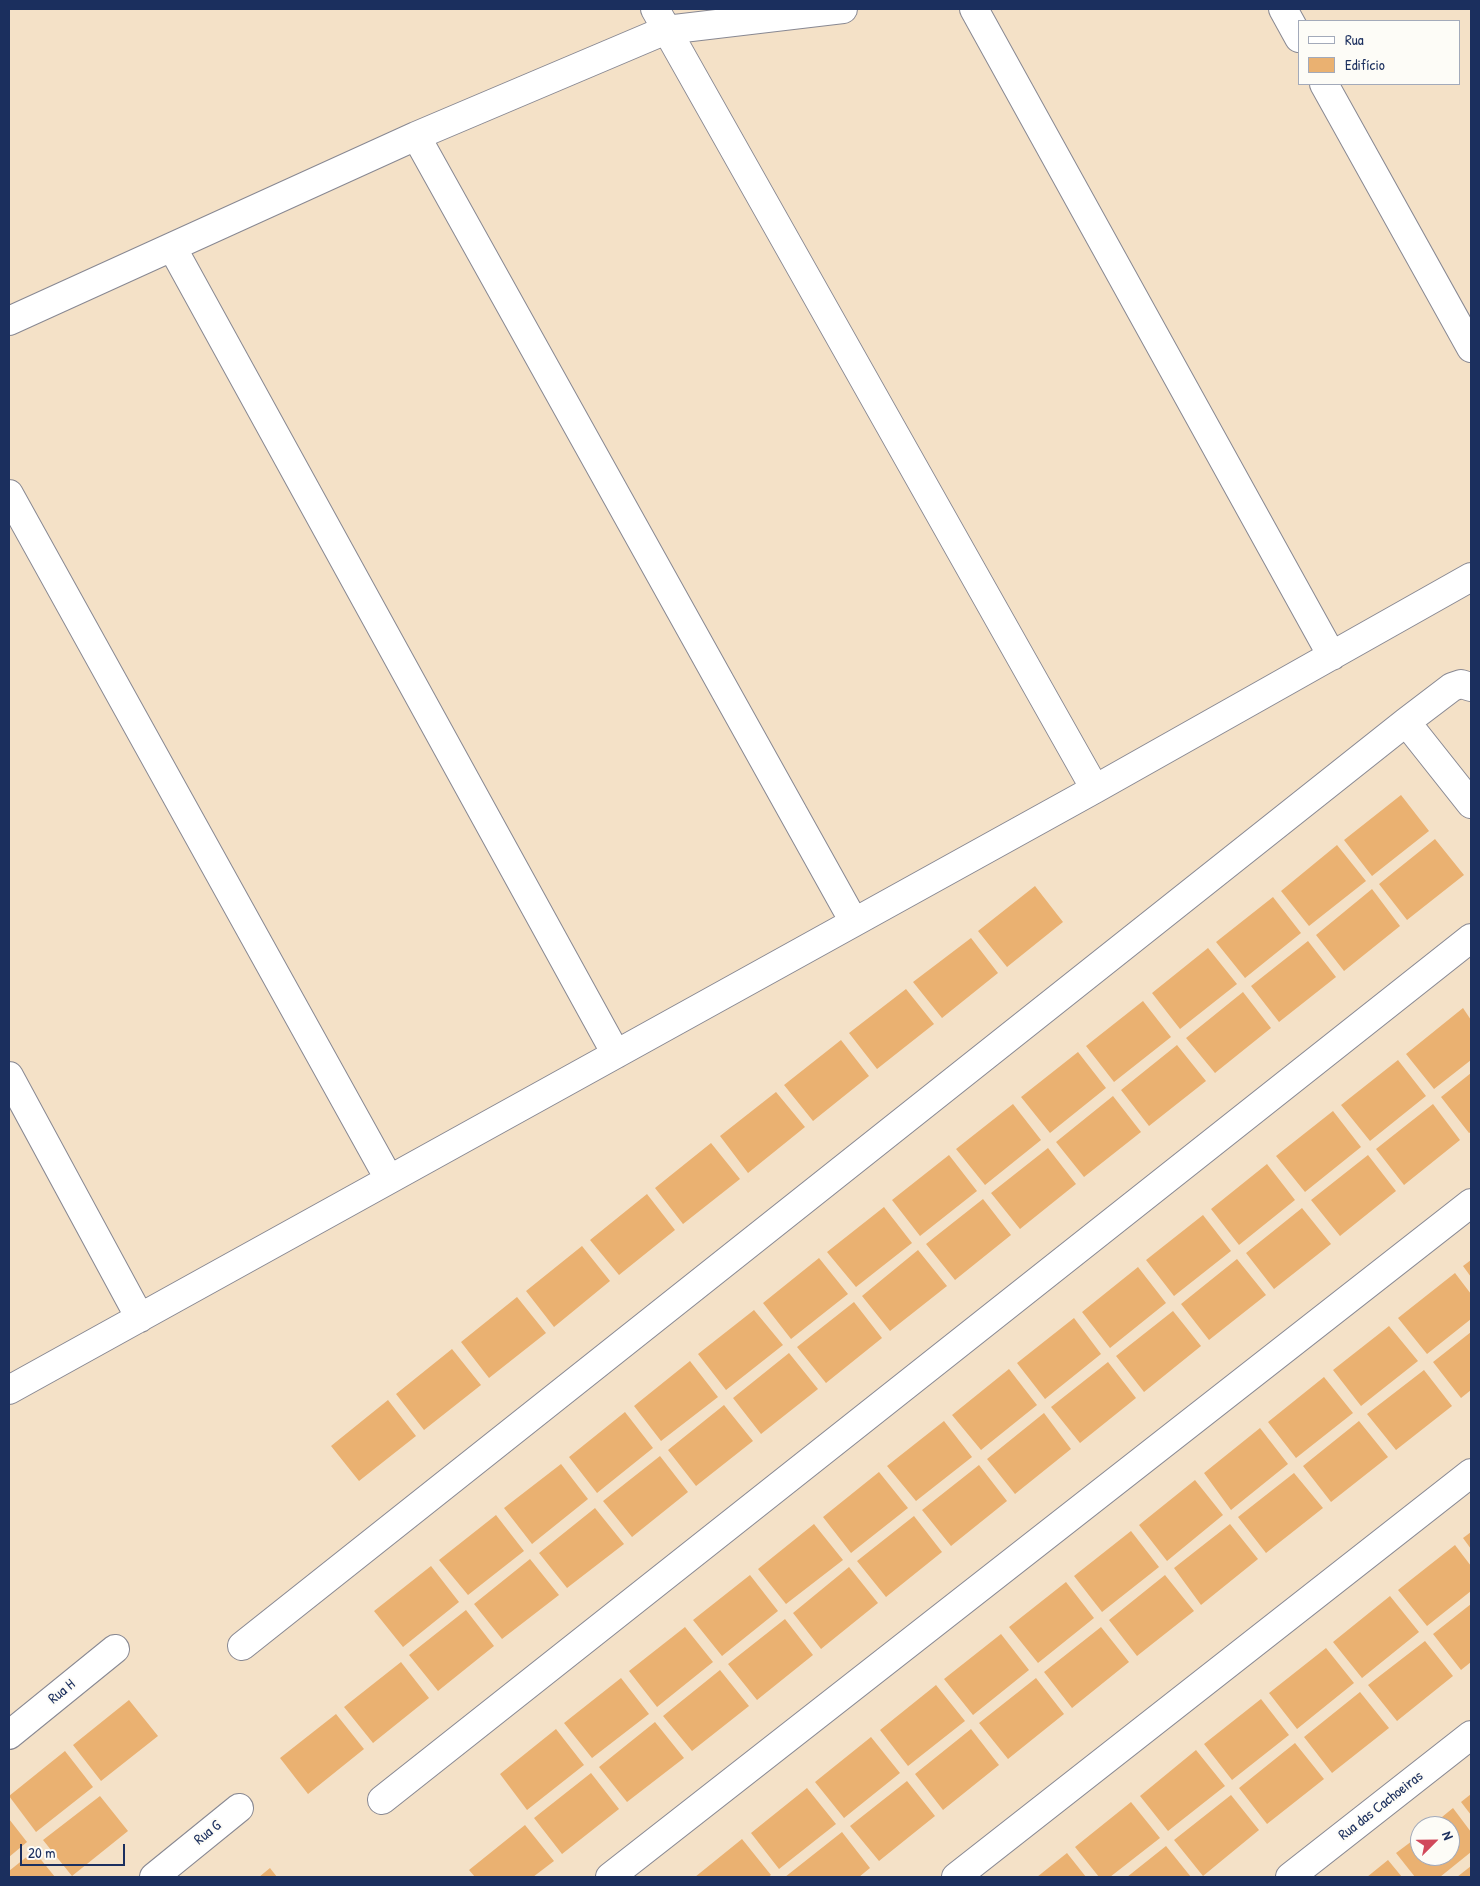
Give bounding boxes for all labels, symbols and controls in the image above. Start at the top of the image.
legend [1298,20,1460,85]
text: Rua [1345,29,1364,50]
text: Edifício [1345,54,1385,75]
street label: Rua H [45,1676,79,1708]
street label: Rua das Cachoeiras [1335,1767,1427,1845]
north arrow [1410,1816,1460,1866]
street label: Rua G [191,1817,225,1849]
text: N [1438,1828,1459,1842]
scale bar [22,1834,128,1866]
text: 20 m [28,1842,55,1863]

